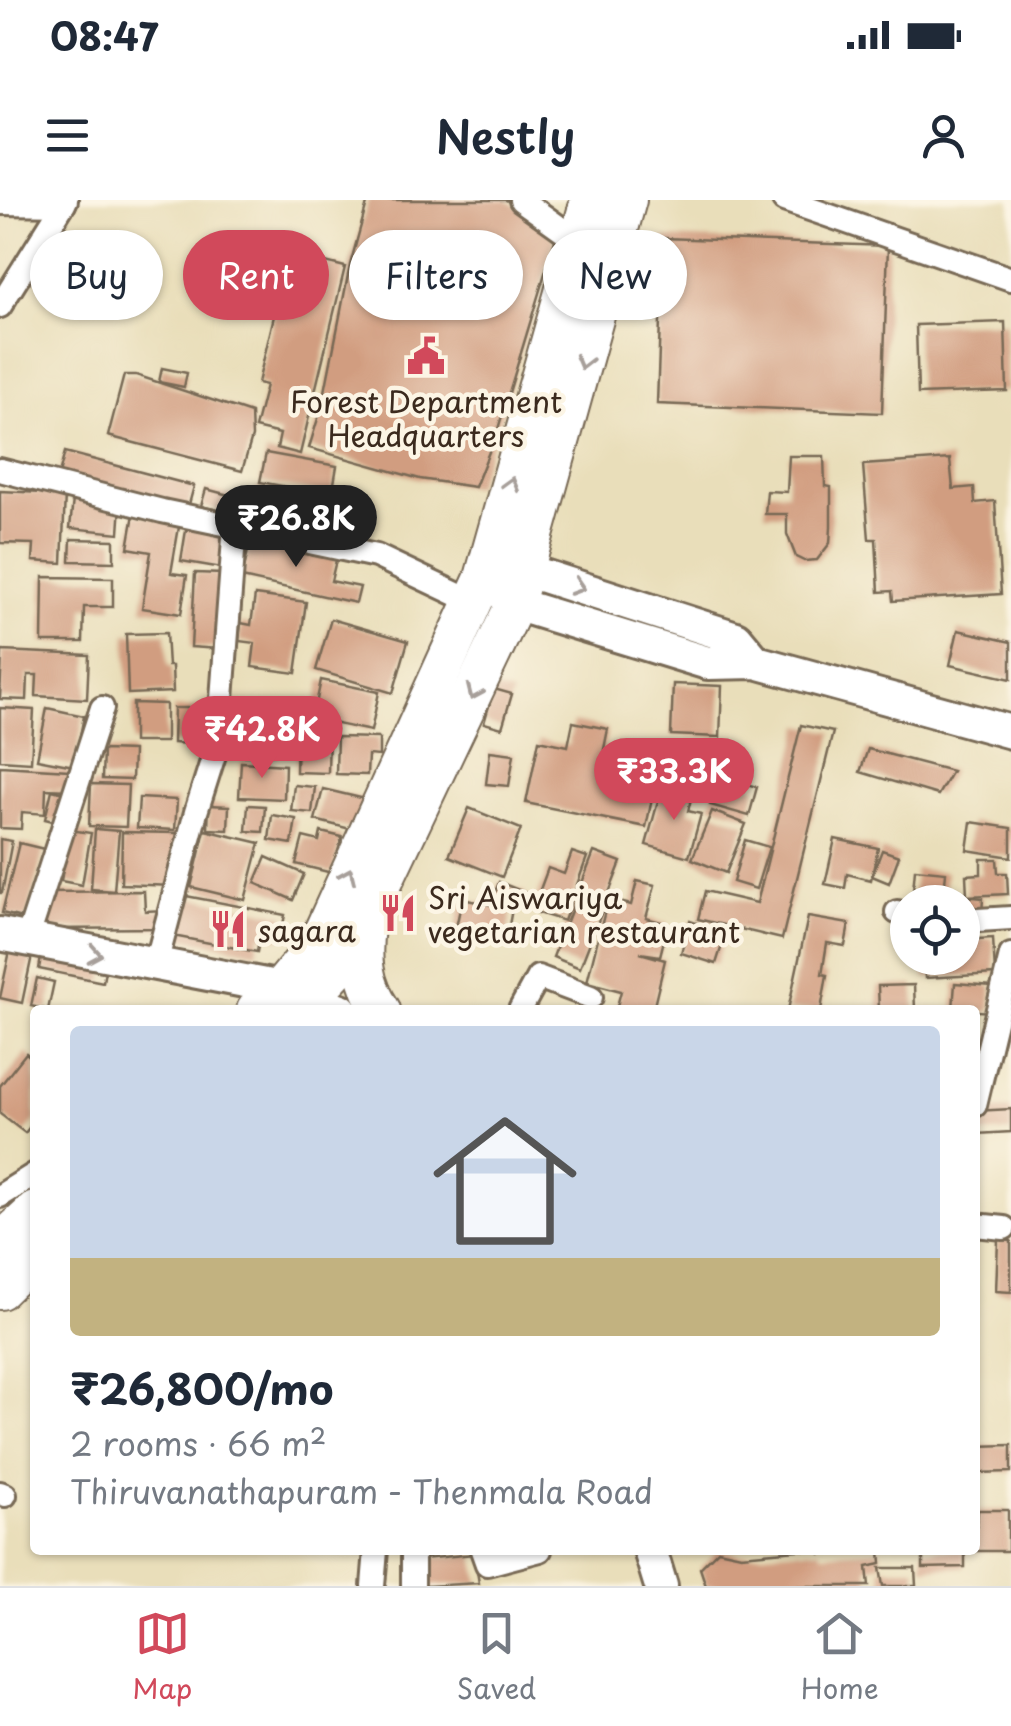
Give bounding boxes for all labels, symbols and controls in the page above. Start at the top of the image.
text: 08:47 [50,7,158,64]
text: Nestly [436,101,575,169]
icon: menu [40,108,95,163]
icon: person [916,108,971,163]
chip: Buy [30,230,163,320]
chip: Rent [183,230,329,320]
chip: Filters [349,230,523,320]
chip: New [543,230,687,320]
public building icon: Forest Department Headquarters [405,335,447,377]
one-way arrow [573,353,594,370]
place label: Forest Department Headquarters [290,378,562,457]
one-way arrow [499,476,520,493]
pin: ₹26.8K [215,485,377,570]
text: ₹26.8K [237,493,355,541]
one-way arrow [569,575,586,596]
one-way arrow [467,683,487,701]
pin: ₹42.8K [181,696,343,781]
text: ₹42.8K [204,704,320,752]
pin: ₹33.3K [593,738,755,823]
text: ₹33.3K [616,746,732,794]
one-way arrow [336,867,356,885]
place label: Sri Aiswariya vegetarian restaurant [428,874,740,953]
map controls [890,885,980,975]
button: locate [890,885,980,975]
restaurant icon: Sri Aiswariya vegetarian restaurant [377,892,419,934]
place label: sagara [258,907,356,952]
restaurant icon: sagara [207,908,249,950]
one-way arrow [87,943,104,964]
icon: home [415,1091,595,1271]
text: ₹26,800/mo [70,1356,333,1419]
text: 2 rooms · 66 m² [70,1419,327,1467]
text: Thiruvanathapuram - Thenmala Road [70,1467,653,1515]
tab: Map [132,1606,192,1709]
tab: Saved [457,1606,536,1709]
tab: Home [801,1606,879,1709]

